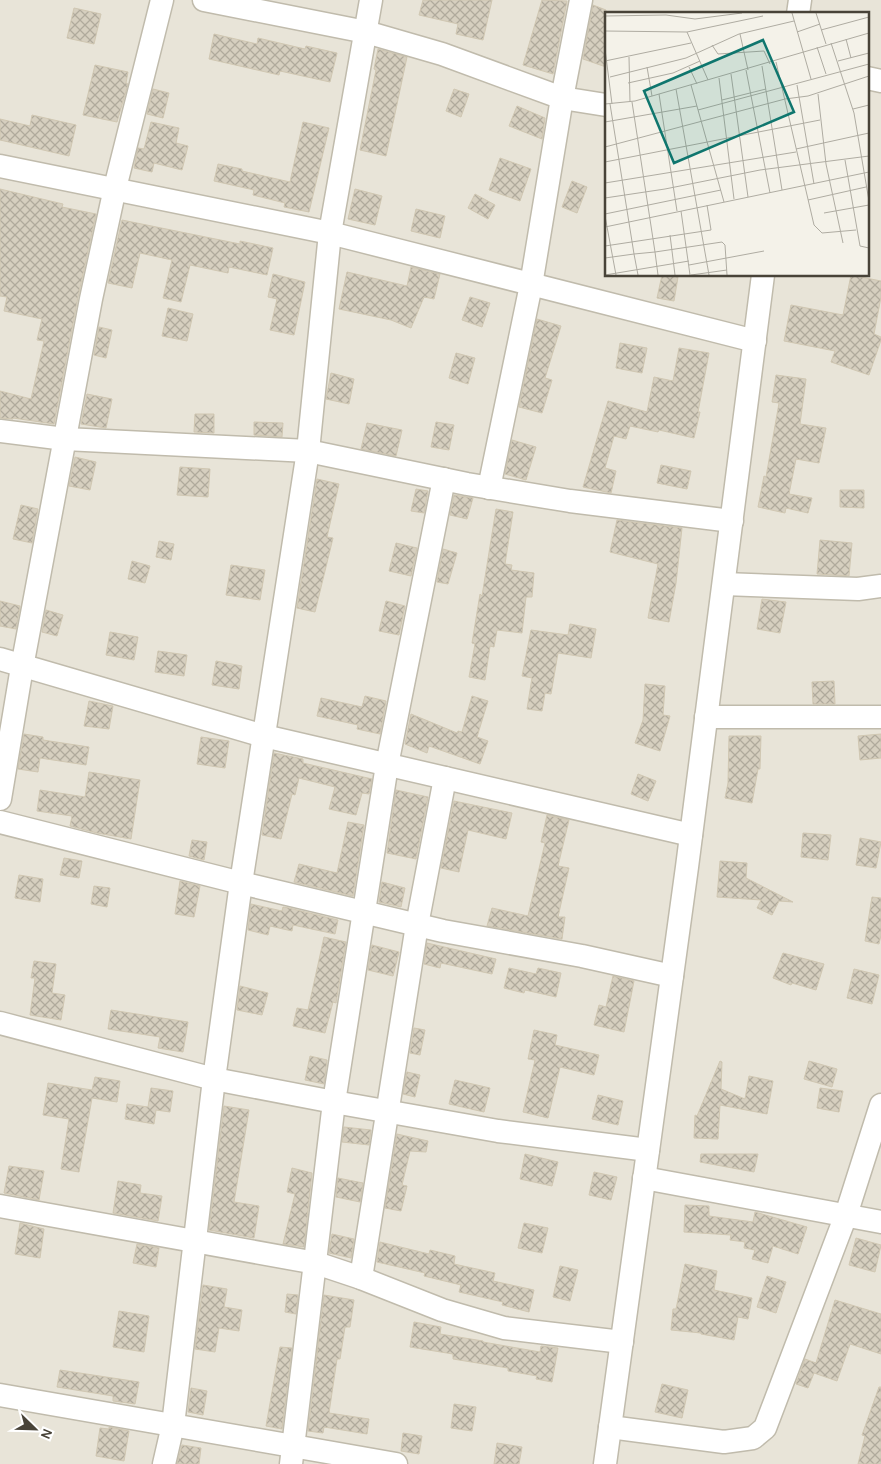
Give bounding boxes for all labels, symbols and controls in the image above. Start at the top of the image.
inset map [605,12,868,276]
north arrow [10,1404,60,1454]
text: N [37,1426,56,1442]

